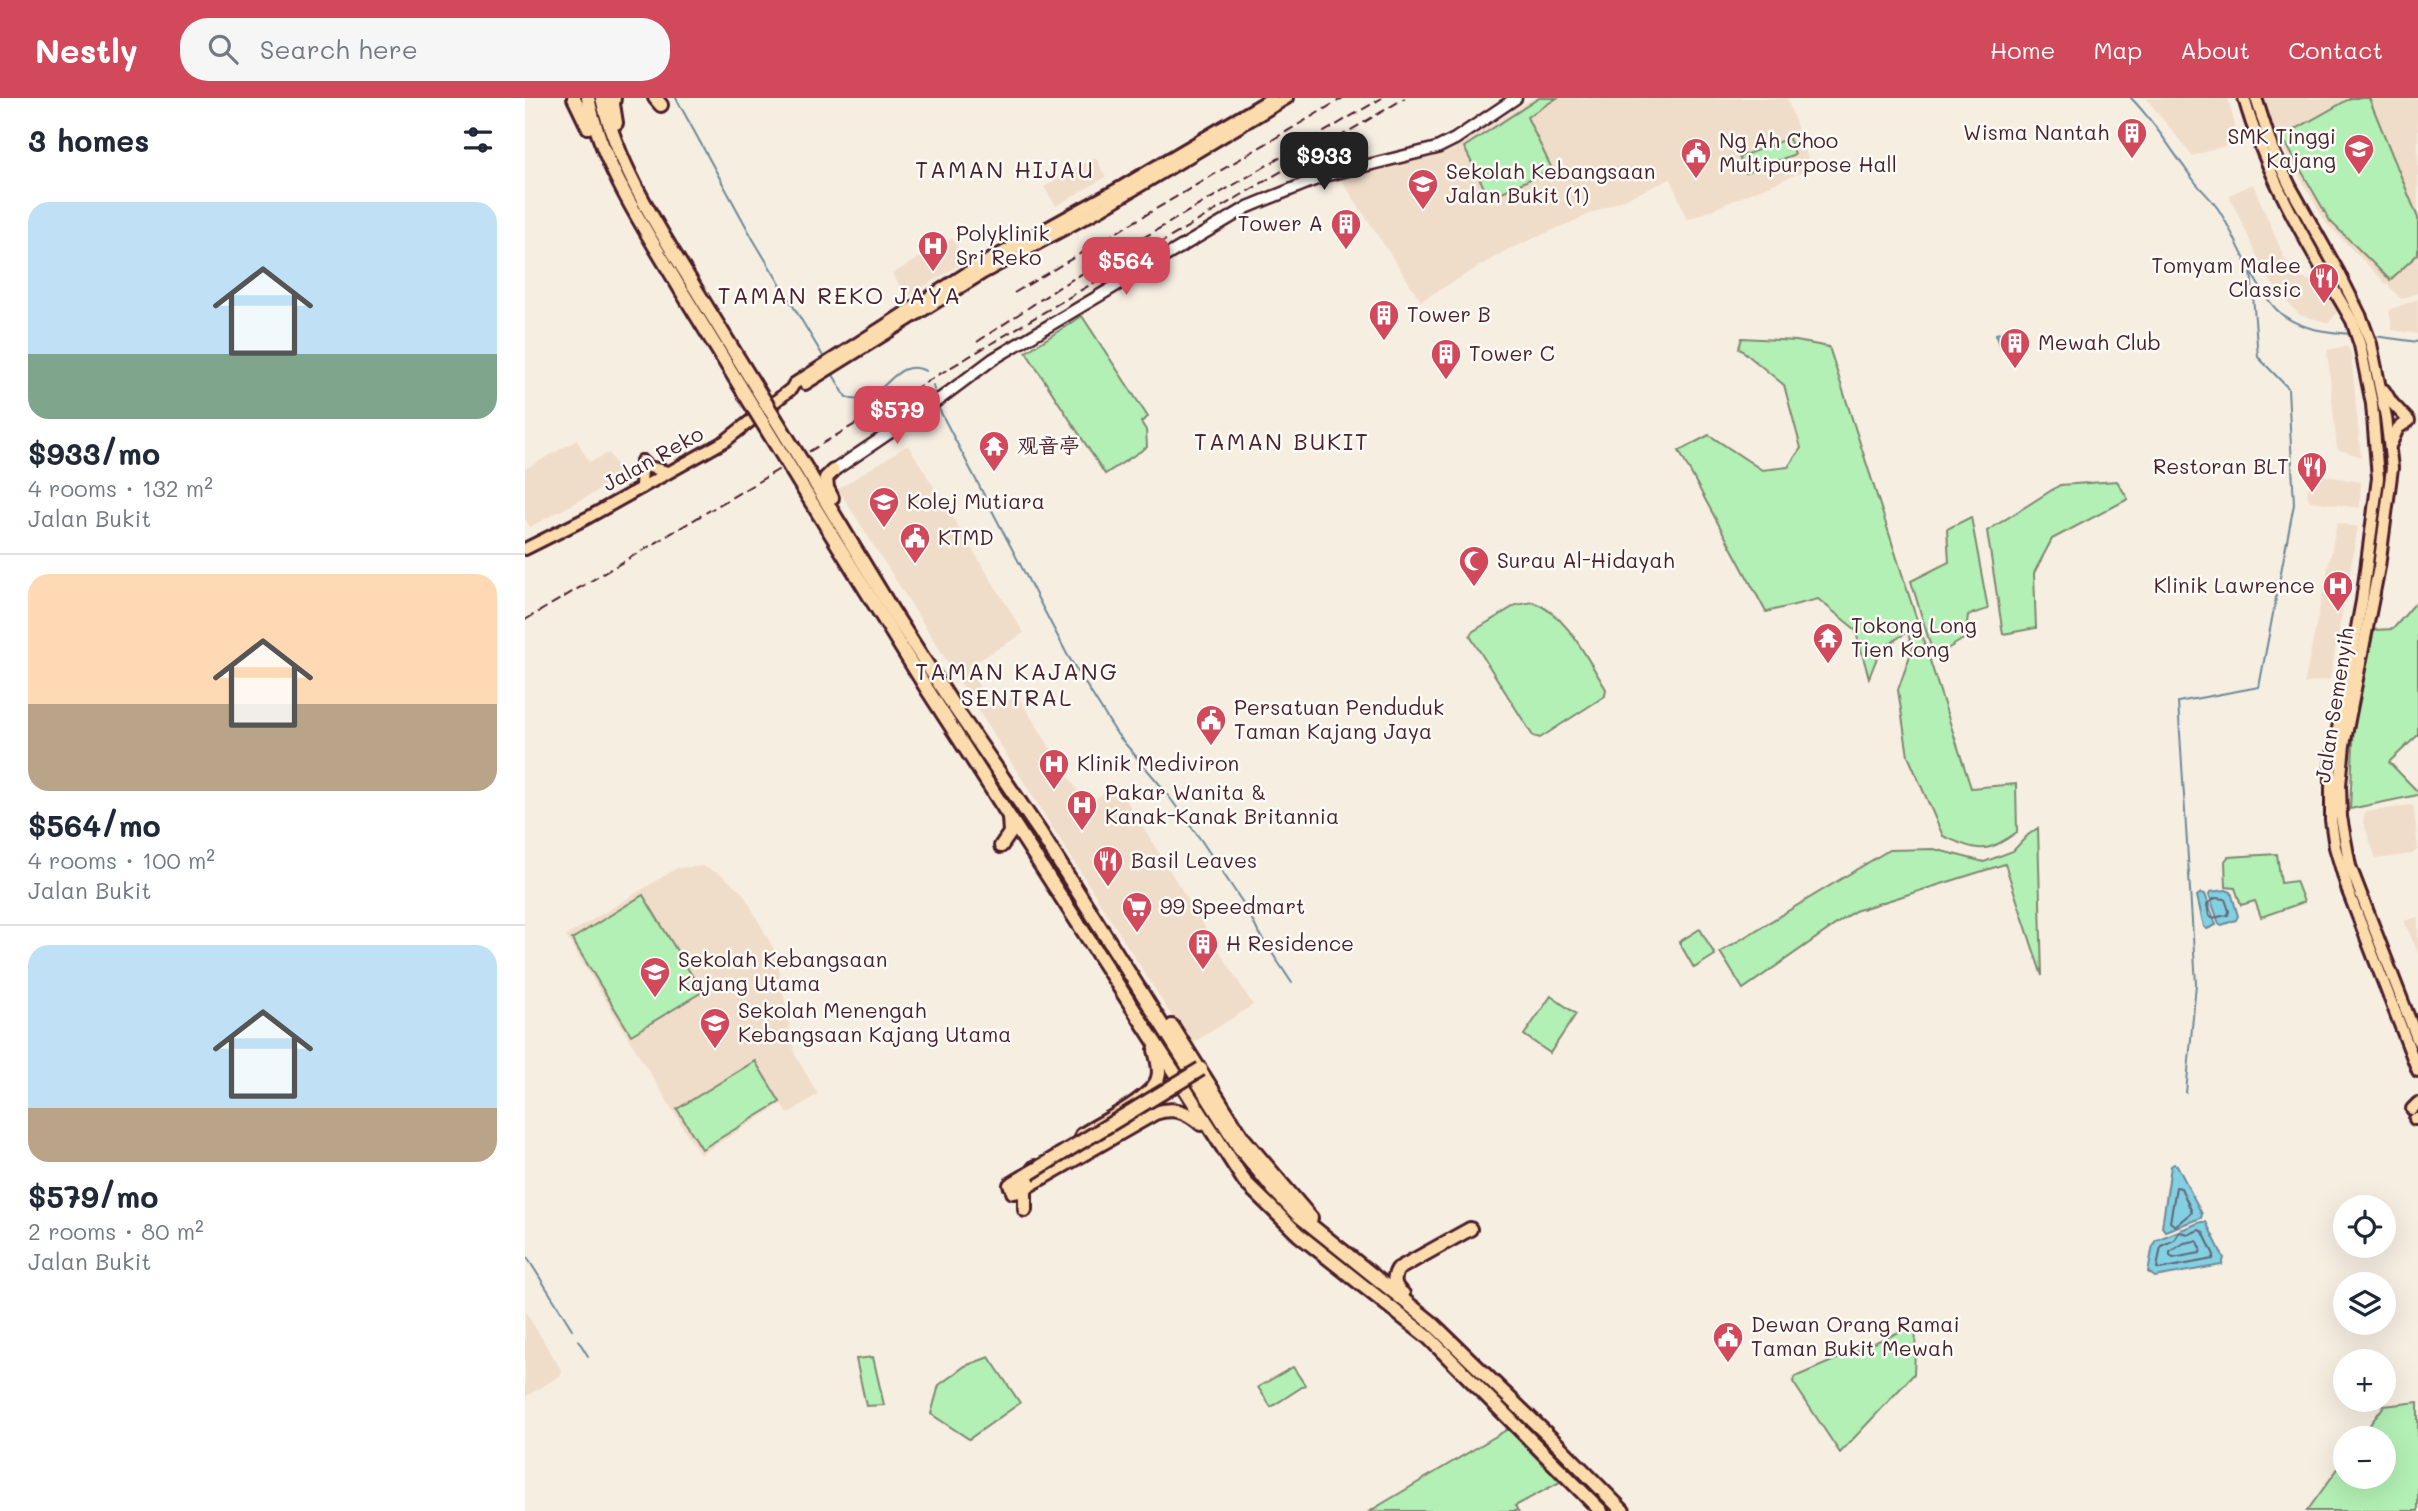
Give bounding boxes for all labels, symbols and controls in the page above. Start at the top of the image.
search box [180,18,670,81]
text: Nestly [35,28,138,71]
icon: search [204,30,242,68]
text: Search here [260,32,418,66]
text: Home [1990,34,2055,65]
text: Map [2093,34,2142,65]
text: About [2180,34,2250,65]
text: Contact [2288,34,2383,65]
building icon: Wisma Nantah [2115,116,2149,160]
place label: Wisma Nantah [1963,118,2109,145]
text: 3 homes [28,120,149,160]
icon: filters [459,121,497,159]
place label: SMK Tinggi Kajang [2227,122,2336,173]
place label: Ng Ah Choo Multipurpose Hall [1719,126,1897,177]
pin: $933 [1283,132,1365,192]
school or university icon: SMK Tinggi Kajang [2342,132,2376,176]
public building icon: Ng Ah Choo Multipurpose Hall [1679,136,1713,180]
text: $933 [1296,140,1352,170]
district label: TAMAN HIJAU [915,154,1095,184]
place label: Sekolah Kebangsaan Jalan Bukit (1) [1446,157,1655,208]
school or university icon: Sekolah Kebangsaan Jalan Bukit (1) [1406,167,1440,211]
building icon: Tower A [1329,207,1363,251]
place label: Tower A [1238,209,1323,236]
place label: Polyklinik Sri Reko [956,219,1050,270]
hospital icon: Polyklinik Sri Reko [916,229,950,273]
pin: $564 [1085,238,1167,297]
text: $564 [1098,245,1154,275]
icon: home [200,248,326,374]
place label: Tomyam Malee Classic [2152,251,2301,302]
restaurant icon: Tomyam Malee Classic [2307,261,2341,305]
district label: TAMAN REKO JAYA [718,280,962,310]
building icon: Tower B [1367,298,1401,342]
place label: Tower B [1407,300,1491,327]
building icon: Mewah Club [1998,326,2032,370]
place label: Mewah Club [2038,328,2161,355]
building icon: Tower C [1429,337,1463,381]
place label: Tower C [1469,339,1555,366]
pin: $579 [856,386,938,446]
text: $579 [870,394,924,424]
street label: Jalan Reko [597,419,708,496]
district label: TAMAN BUKIT [1194,426,1370,456]
temple icon: 观音亭 [977,429,1011,473]
place label: 观音亭 [1017,431,1080,458]
text: $933/mo [28,433,160,473]
restaurant icon: Restoran BLT [2295,450,2329,494]
place label: Restoran BLT [2153,452,2289,479]
text: 4 rooms · 132 m² [28,473,213,503]
school or university icon: Kolej Mutiara [867,485,901,529]
place label: Kolej Mutiara [907,487,1045,514]
text: Jalan Bukit [28,503,151,533]
public building icon: KTMD [898,521,932,565]
place label: KTMD [938,523,994,550]
mosque icon: Surau Al-Hidayah [1457,544,1491,588]
place label: Surau Al-Hidayah [1497,546,1675,573]
hospital icon: Klinik Lawrence [2321,569,2355,613]
place label: Klinik Lawrence [2154,571,2315,598]
place label: Tokong Long Tien Kong [1851,611,1977,662]
icon: home [200,620,326,746]
temple icon: Tokong Long Tien Kong [1811,621,1845,665]
street label: Jalan Semenyih [2308,625,2359,784]
district label: TAMAN KAJANG SENTRAL [915,656,1119,712]
place label: Persatuan Penduduk Taman Kajang Jaya [1234,693,1444,744]
public building icon: Persatuan Penduduk Taman Kajang Jaya [1194,703,1228,747]
hospital icon: Klinik Mediviron [1037,747,1071,791]
place label: Klinik Mediviron [1077,749,1239,776]
place label: Pakar Wanita & Kanak-Kanak Britannia [1105,778,1339,829]
hospital icon: Pakar Wanita & Kanak-Kanak Britannia [1065,788,1099,832]
text: $564/mo [28,805,161,845]
restaurant icon: Basil Leaves [1091,844,1125,888]
text: 4 rooms · 100 m² [28,845,215,875]
place label: Basil Leaves [1131,846,1257,873]
text: Jalan Bukit [28,875,151,905]
supermarket icon: 99 Speedmart [1120,890,1154,934]
place label: 99 Speedmart [1160,892,1305,919]
building icon: H Residence [1186,927,1220,971]
place label: H Residence [1226,929,1354,956]
place label: Sekolah Kebangsaan Kajang Utama [678,945,887,996]
school or university icon: Sekolah Kebangsaan Kajang Utama [638,955,672,999]
icon: home [200,991,326,1117]
place label: Sekolah Menengah Kebangsaan Kajang Utama [738,996,1011,1047]
school or university icon: Sekolah Menengah Kebangsaan Kajang Utama [698,1006,732,1050]
text: $579/mo [28,1176,158,1216]
map controls [2333,1195,2396,1489]
button: locate [2333,1195,2396,1258]
text: 2 rooms · 80 m² [28,1216,204,1246]
text: Jalan Bukit [28,1246,151,1276]
button: layers [2333,1272,2396,1335]
place label: Dewan Orang Ramai Taman Bukit Mewah [1751,1310,1960,1361]
public building icon: Dewan Orang Ramai Taman Bukit Mewah [1711,1320,1745,1364]
button: + [2333,1349,2396,1412]
button: − [2333,1426,2396,1489]

